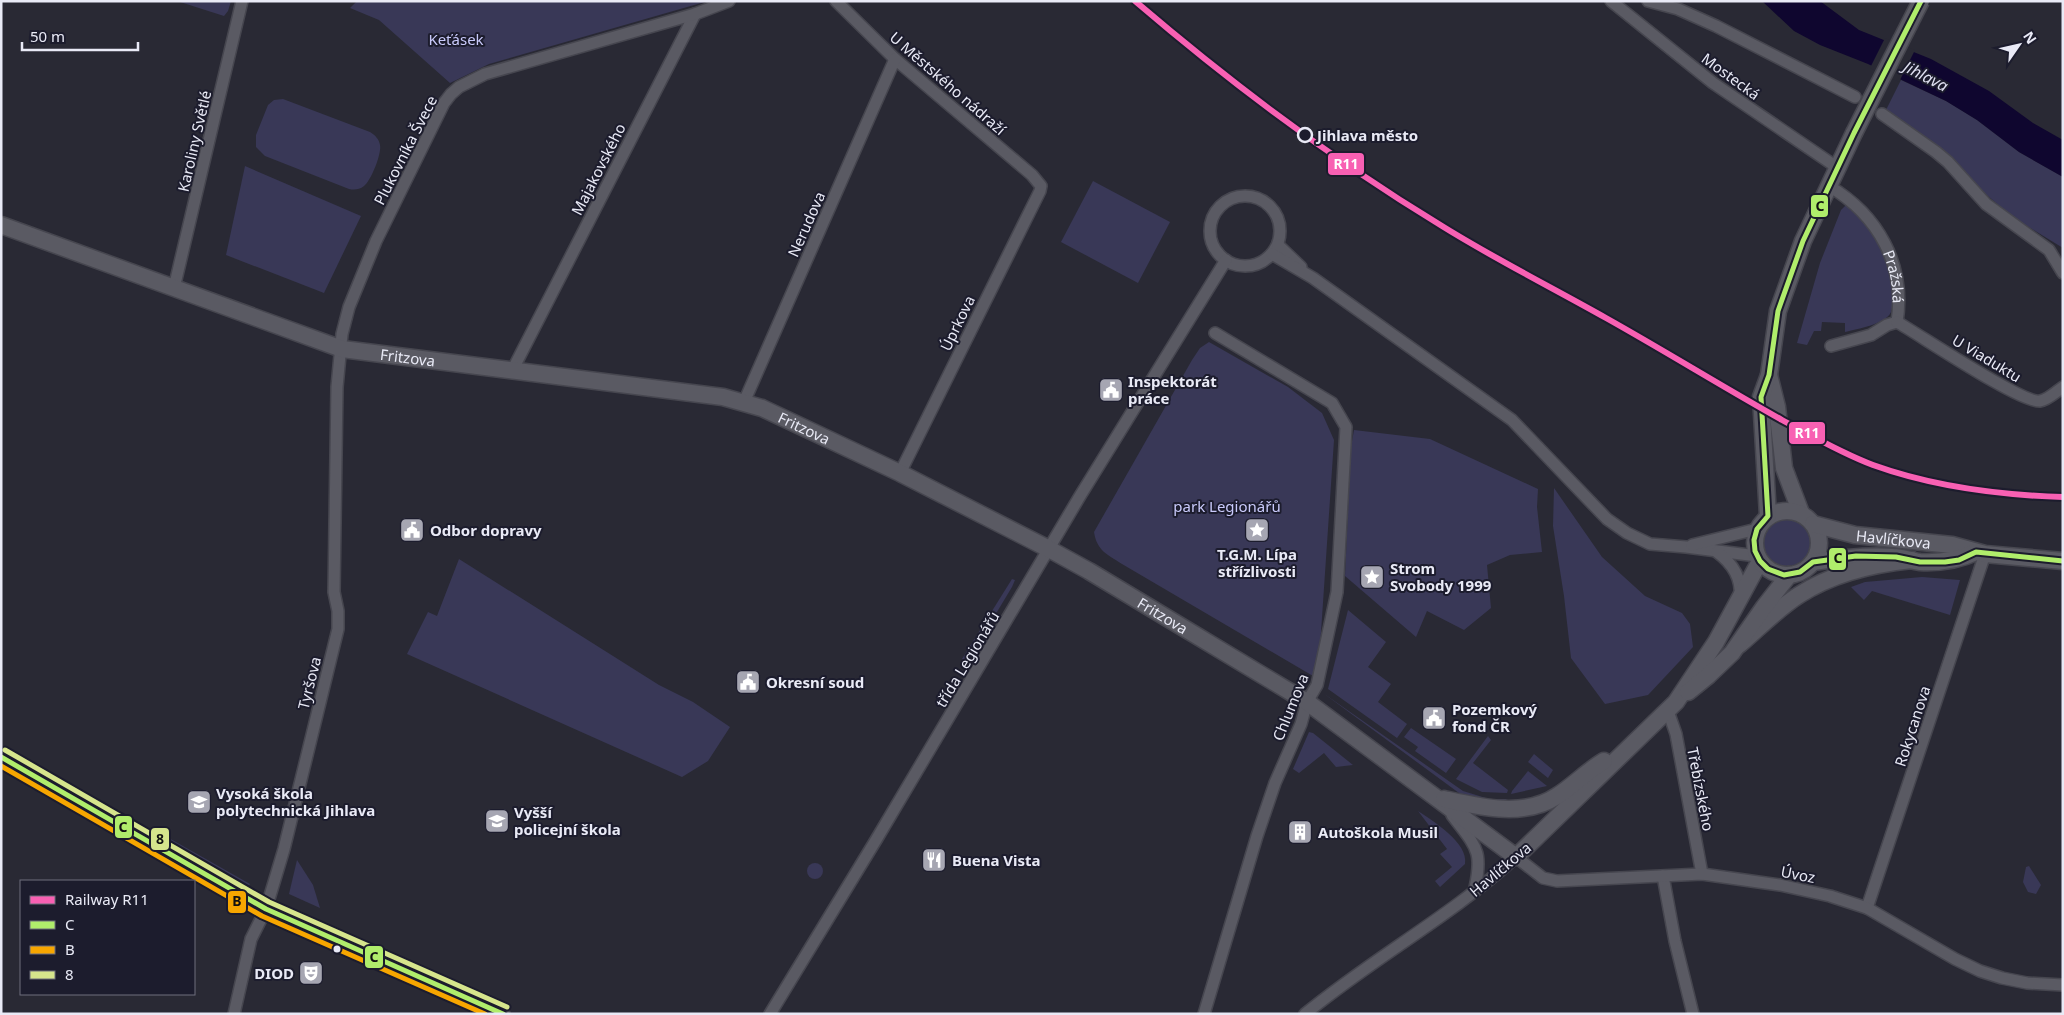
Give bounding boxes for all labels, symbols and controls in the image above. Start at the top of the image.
scale bar [22,20,139,52]
north arrow [1994,20,2044,70]
text: 50 m [30,26,65,46]
street label: U Městského nádraží [886,27,1011,140]
text: N [2019,27,2041,47]
park label: Keťásek [428,29,484,49]
street label: Mostecká [1698,48,1764,104]
water label: Jihlava [1897,54,1952,97]
street label: Karoliny Světlé [173,88,215,194]
street label: Plukovníka Švece [369,92,441,208]
street label: Majakovského [566,120,630,218]
place label: Jihlava město [1315,125,1418,145]
marker: Jihlava město [1297,127,1313,143]
line badge: R11 [1327,152,1365,176]
text: R11 [1333,154,1359,173]
street label: Nerudova [783,188,829,260]
line badge: C [1810,194,1829,218]
text: C [1816,196,1825,215]
street label: Pražská [1879,247,1909,303]
street label: Úprkova [935,292,979,354]
street label: U Viaduktu [1949,330,2025,386]
street label: Fritzova [379,344,436,371]
place label: Inspektorát práce [1128,371,1217,408]
public building icon: Inspektorát práce [1098,377,1124,403]
street label: Fritzova [775,407,833,449]
line badge: R11 [1788,421,1826,445]
text: R11 [1794,423,1820,442]
park label: park Legionářů [1173,496,1281,516]
public building icon: Odbor dopravy [399,517,425,543]
place icon: T.G.M. Lípa střízlivosti [1244,517,1270,543]
place label: Odbor dopravy [430,520,542,540]
street label: Havlíčkova [1855,525,1932,553]
place label: T.G.M. Lípa střízlivosti [1217,544,1297,581]
line badge: C [1828,547,1847,571]
text: C [1834,548,1843,567]
place label: Strom Svobody 1999 [1390,558,1492,595]
place icon: Strom Svobody 1999 [1359,564,1385,590]
street label: Fritzova [1134,593,1192,638]
street label: třída Legionářů [930,607,1004,711]
street label: Tyršova [293,654,325,712]
public building icon: Okresní soud [735,669,761,695]
street label: Chlumova [1267,670,1313,744]
place label: Okresní soud [766,672,864,692]
street label: Rokycanova [1890,683,1934,769]
place label: Pozemkový fond ČR [1452,699,1537,736]
public building icon: Pozemkový fond ČR [1421,705,1447,731]
street label: Třebízského [1683,745,1719,833]
place label: Vysoká škola polytechnická Jihlava [216,783,375,820]
school or university icon: Vysoká škola polytechnická Jihlava [186,789,212,815]
place label: Vyšší policejní škola [514,802,621,839]
school or university icon: Vyšší policejní škola [484,808,510,834]
line badge: C [114,815,133,839]
text: C [119,817,128,836]
building icon: Autoškola Musil [1287,819,1313,845]
place label: Autoškola Musil [1318,822,1438,842]
line badge: 8 [150,827,170,851]
text: 8 [156,829,164,848]
street label: Havlíčkova [1465,837,1535,901]
restaurant icon: Buena Vista [921,847,947,873]
place label: Buena Vista [952,850,1041,870]
street label: Úvoz [1779,861,1817,887]
legend [20,880,195,995]
text: Railway R11 [65,889,149,909]
line badge: B [227,890,247,914]
text: B [232,891,242,910]
text: C [65,914,75,934]
text: B [65,939,75,959]
unlabelled marker [332,944,342,954]
line badge: C [364,945,384,969]
text: C [370,947,379,966]
theatre icon: DIOD [298,960,324,986]
place label: DIOD [254,963,294,983]
text: 8 [65,964,74,984]

